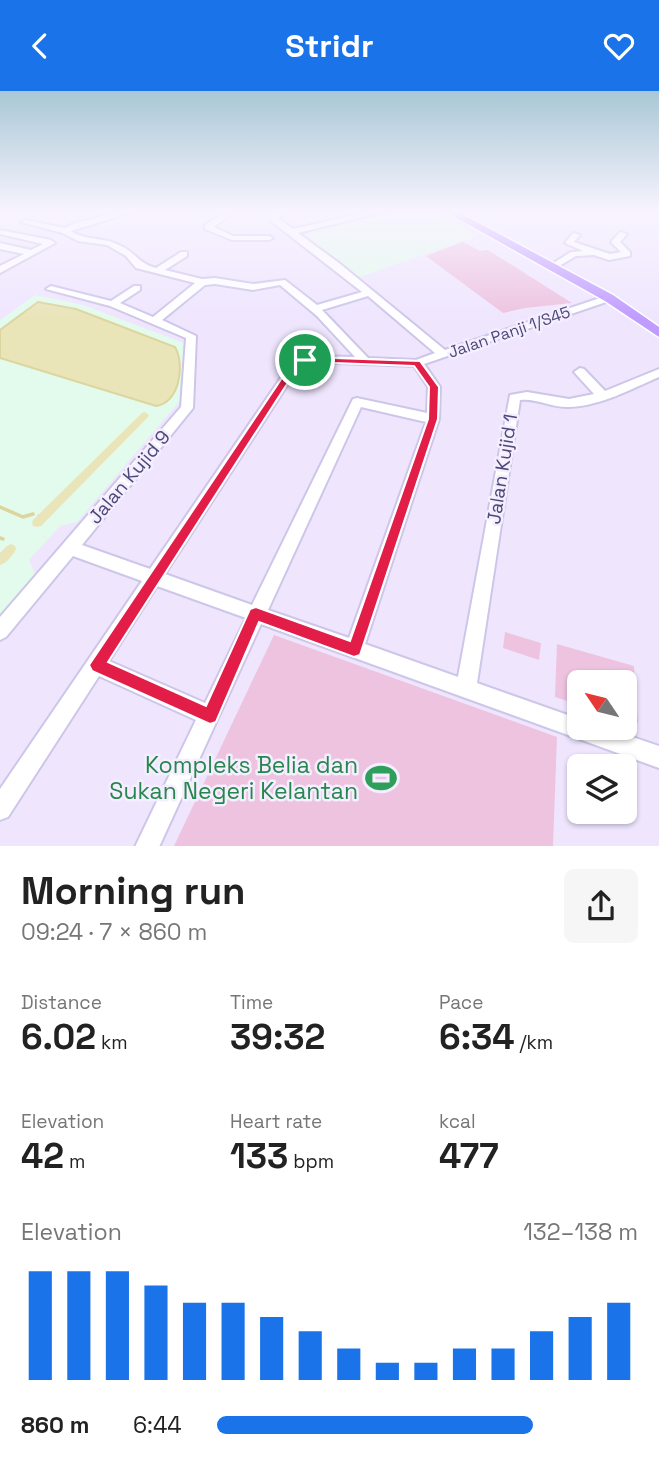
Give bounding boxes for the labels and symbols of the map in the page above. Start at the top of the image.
street label: Jalan Panji 1/S45 [445,301,573,363]
pin [275,330,335,390]
street label: Jalan Kujid 1 [481,412,523,526]
street label: Jalan Kujid 9 [82,425,176,529]
north arrow [567,670,637,740]
place label: Kompleks Belia dan Sukan Negeri Kelantan [109,750,358,806]
sports icon: Kompleks Belia dan Sukan Negeri Kelantan [364,761,398,795]

